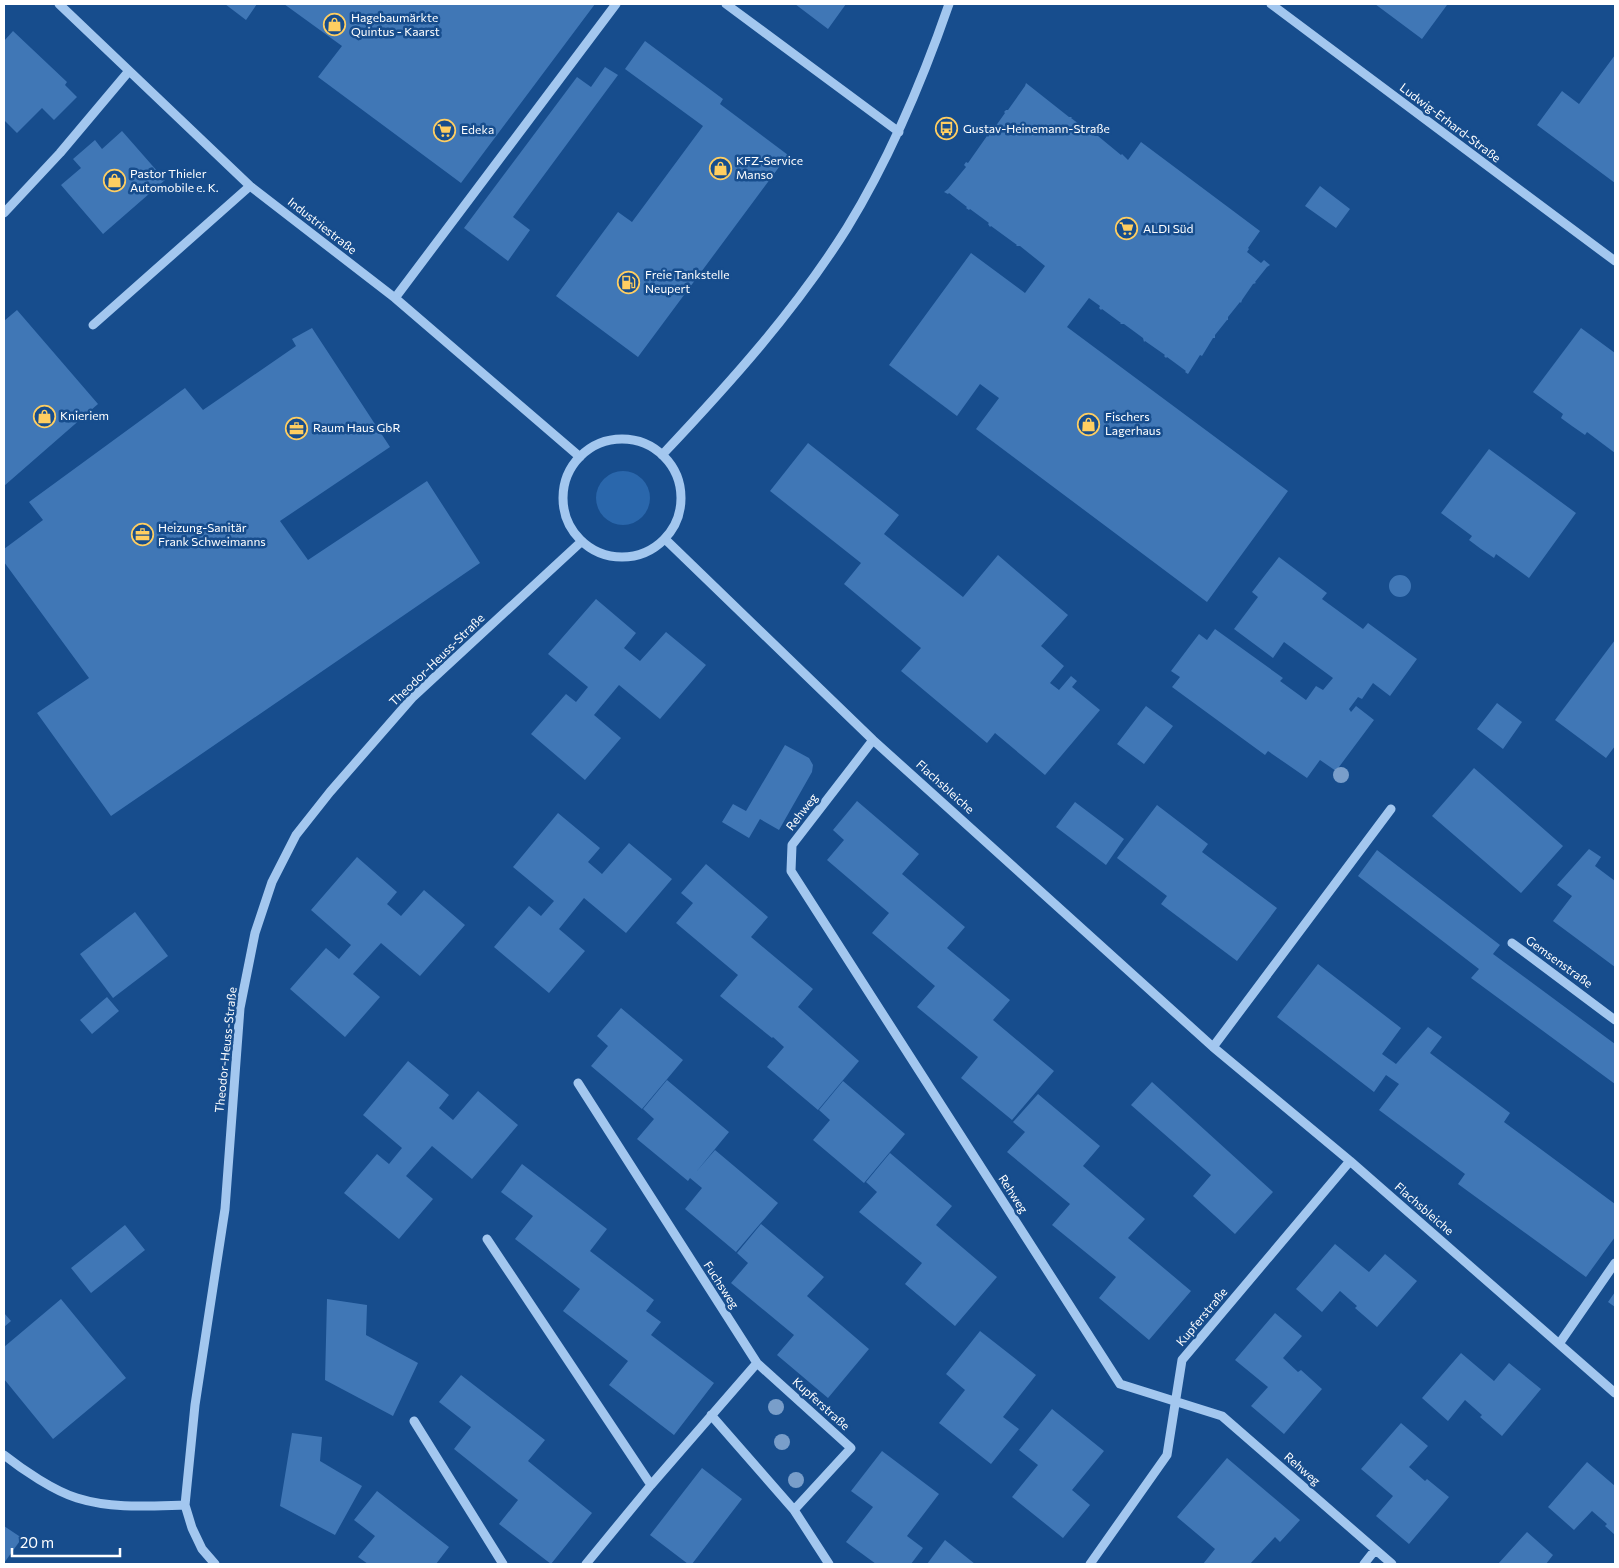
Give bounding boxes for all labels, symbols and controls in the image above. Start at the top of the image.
place label: Hagebaumärkte Quintus - Kaarst [351,10,440,38]
shop icon: Hagebaumärkte Quintus - Kaarst [323,13,347,37]
street label: Ludwig-Erhard-Straße [1397,80,1504,165]
bus stop icon: Gustav-Heinemann-Straße [935,117,959,141]
supermarket icon: Edeka [433,118,457,142]
place label: Gustav-Heinemann-Straße [963,121,1110,135]
place label: Edeka [461,122,494,136]
place label: KFZ-Service Manso [736,153,803,181]
shop icon: KFZ-Service Manso [708,156,732,180]
place label: Pastor Thieler Automobile e. K. [130,166,219,194]
shop icon: Pastor Thieler Automobile e. K. [102,169,126,193]
street label: Industriestraße [285,194,360,256]
supermarket icon: ALDI Süd [1115,217,1139,241]
place label: ALDI Süd [1143,221,1193,235]
place label: Freie Tankstelle Neupert [645,267,730,295]
fuel station icon: Freie Tankstelle Neupert [617,270,641,294]
shop icon: Knieriem [32,404,56,428]
place label: Knieriem [60,408,109,422]
place label: Fischers Lagerhaus [1105,409,1161,437]
shop icon: Fischers Lagerhaus [1077,412,1101,436]
office icon: Raum Haus GbR [285,416,309,440]
place label: Raum Haus GbR [313,420,400,434]
place label: Heizung-Sanitär Frank Schweimanns [158,520,266,548]
office icon: Heizung-Sanitär Frank Schweimanns [130,523,154,547]
street label: Theodor-Heuss-Straße [386,610,487,708]
street label: Flachsbleiche [914,757,978,816]
street label: Rehweg [782,790,820,833]
street label: Gemsenstraße [1523,932,1596,990]
street label: Theodor-Heuss-Straße [211,986,239,1113]
street label: Rehweg [996,1172,1032,1216]
street label: Flachsbleiche [1392,1179,1457,1238]
street label: Fuchsweg [701,1258,743,1311]
street label: Kupferstraße [1173,1284,1230,1348]
street label: Kupferstraße [790,1374,853,1433]
street label: Rehweg [1282,1449,1324,1488]
scale bar [12,1526,120,1558]
text: 20 m [20,1533,54,1551]

